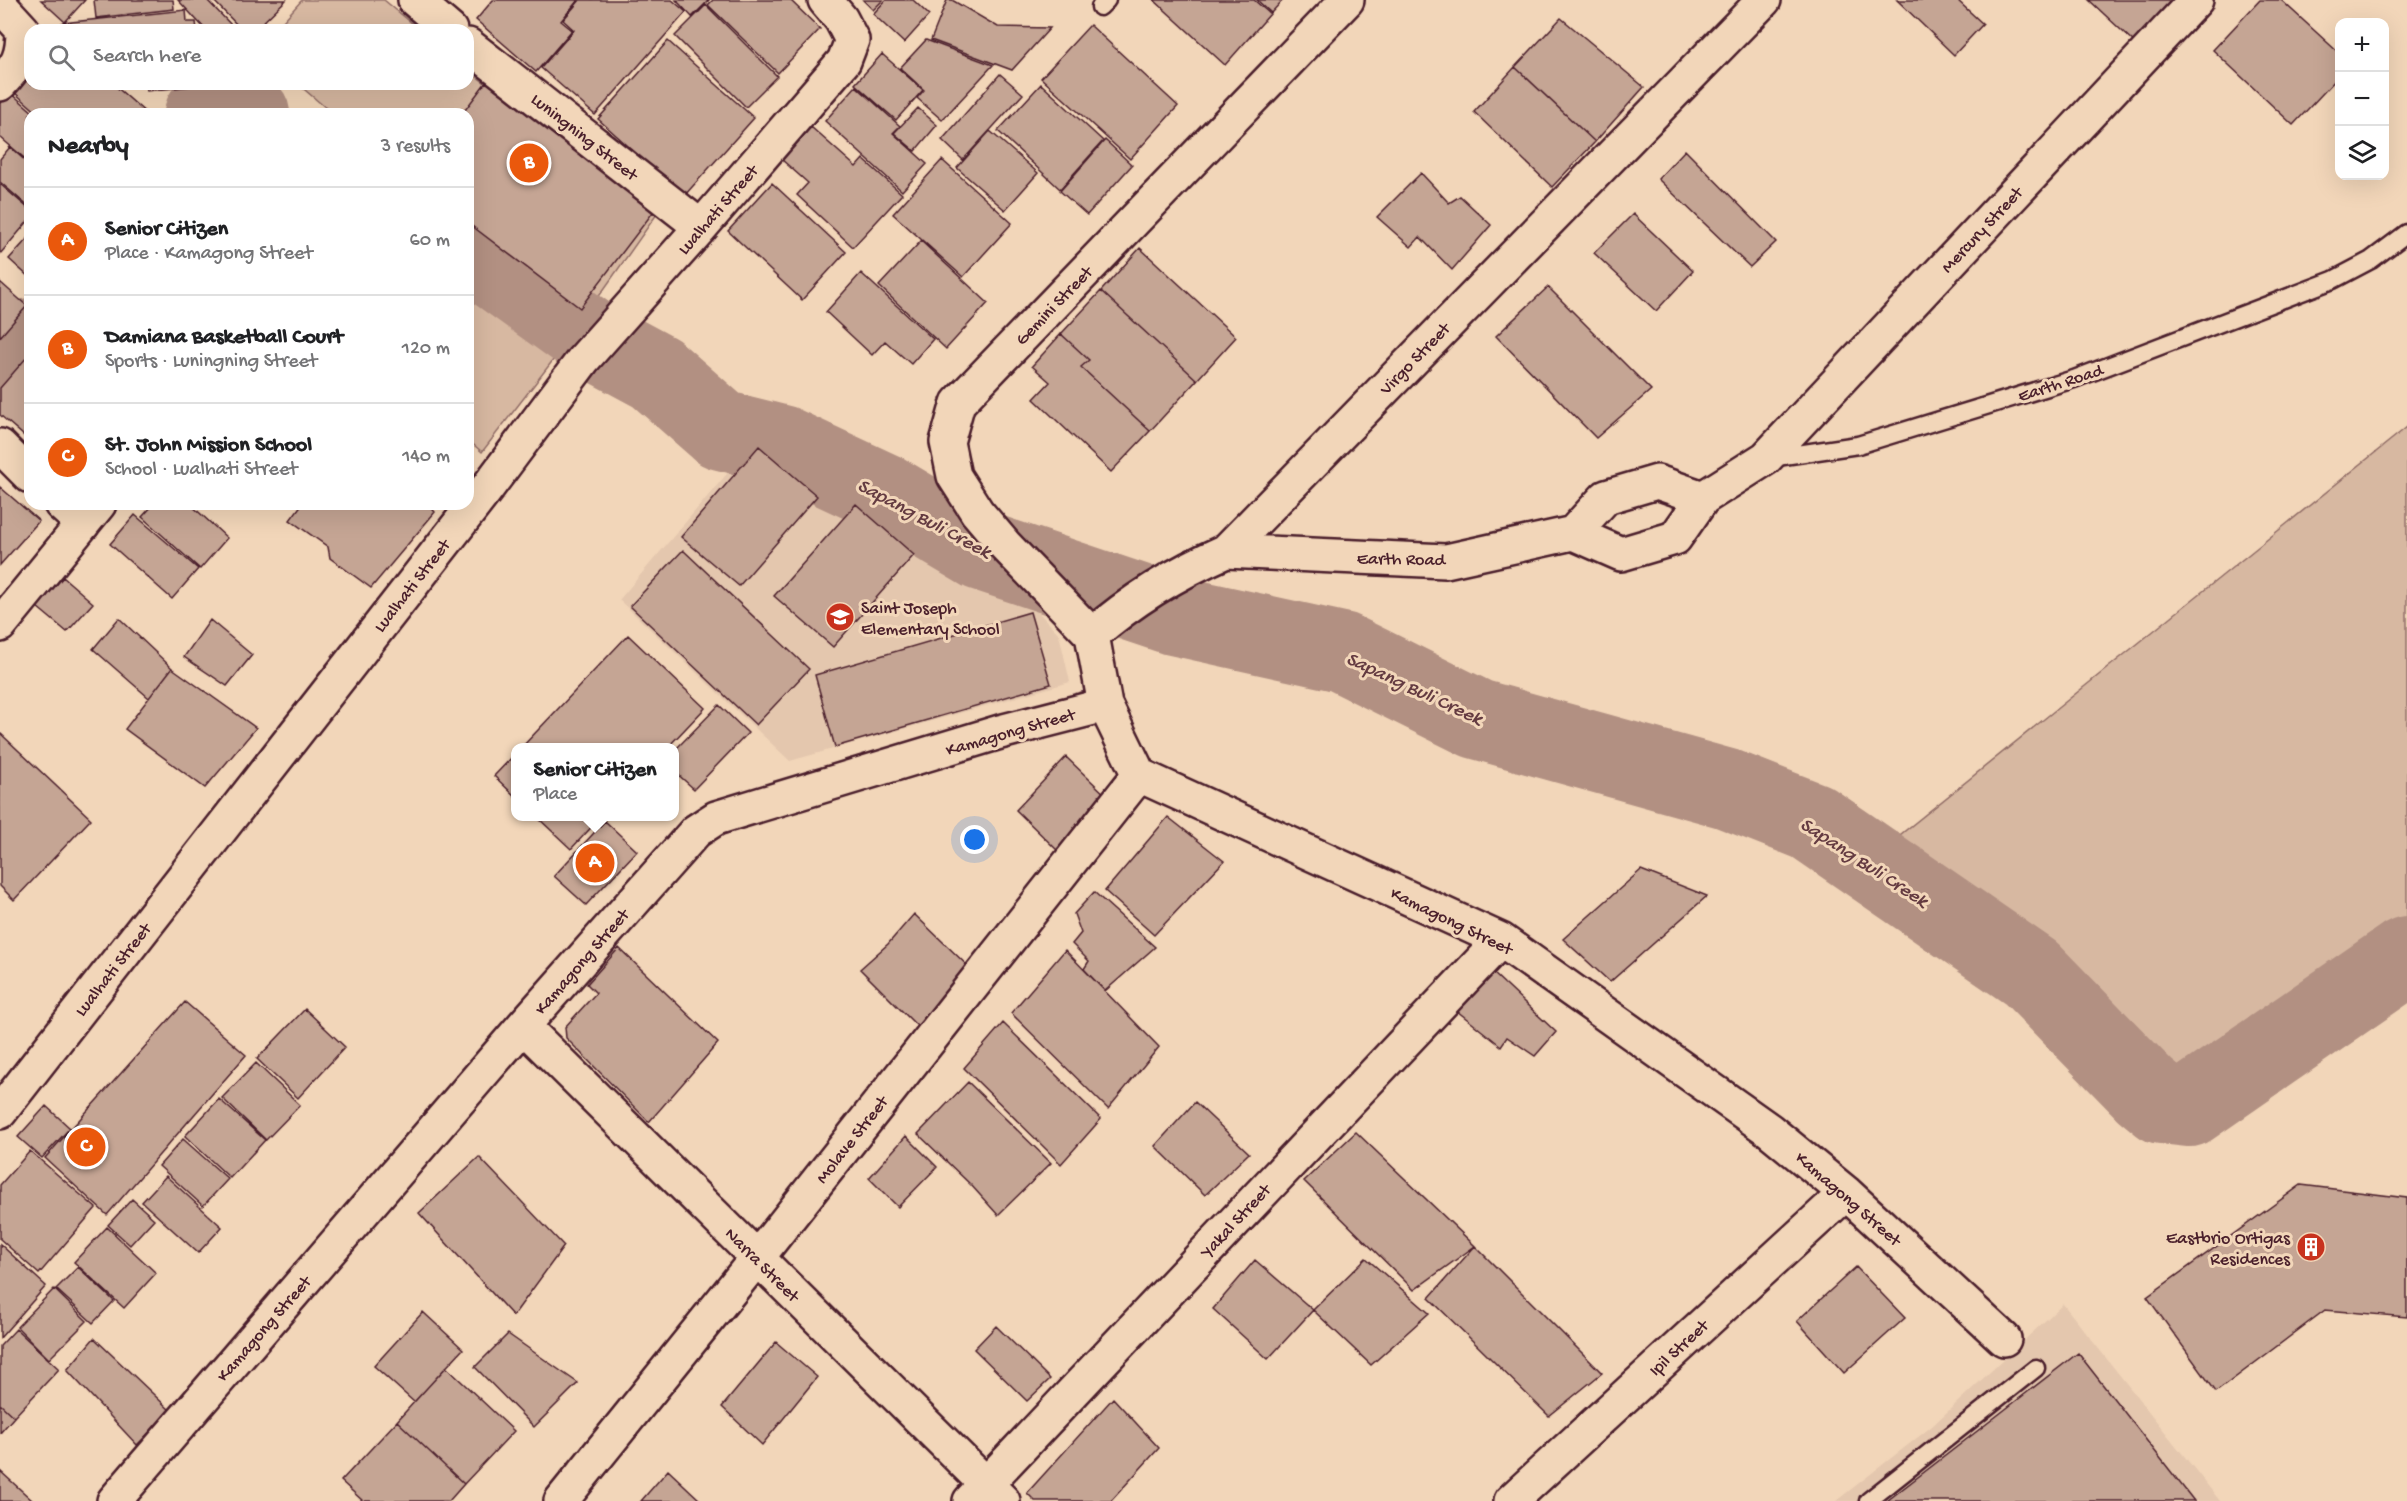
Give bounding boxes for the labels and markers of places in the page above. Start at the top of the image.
pin: B [510,140,548,186]
place label: Saint Joseph Elementary School [861,599,1000,641]
school or university icon: Saint Joseph Elementary School [824,601,856,633]
pin: A [576,840,614,886]
pin: C [66,1124,106,1170]
place label: Eastbrio Ortigas Residences [2166,1229,2291,1271]
building icon: Eastbrio Ortigas Residences [2295,1231,2327,1263]

